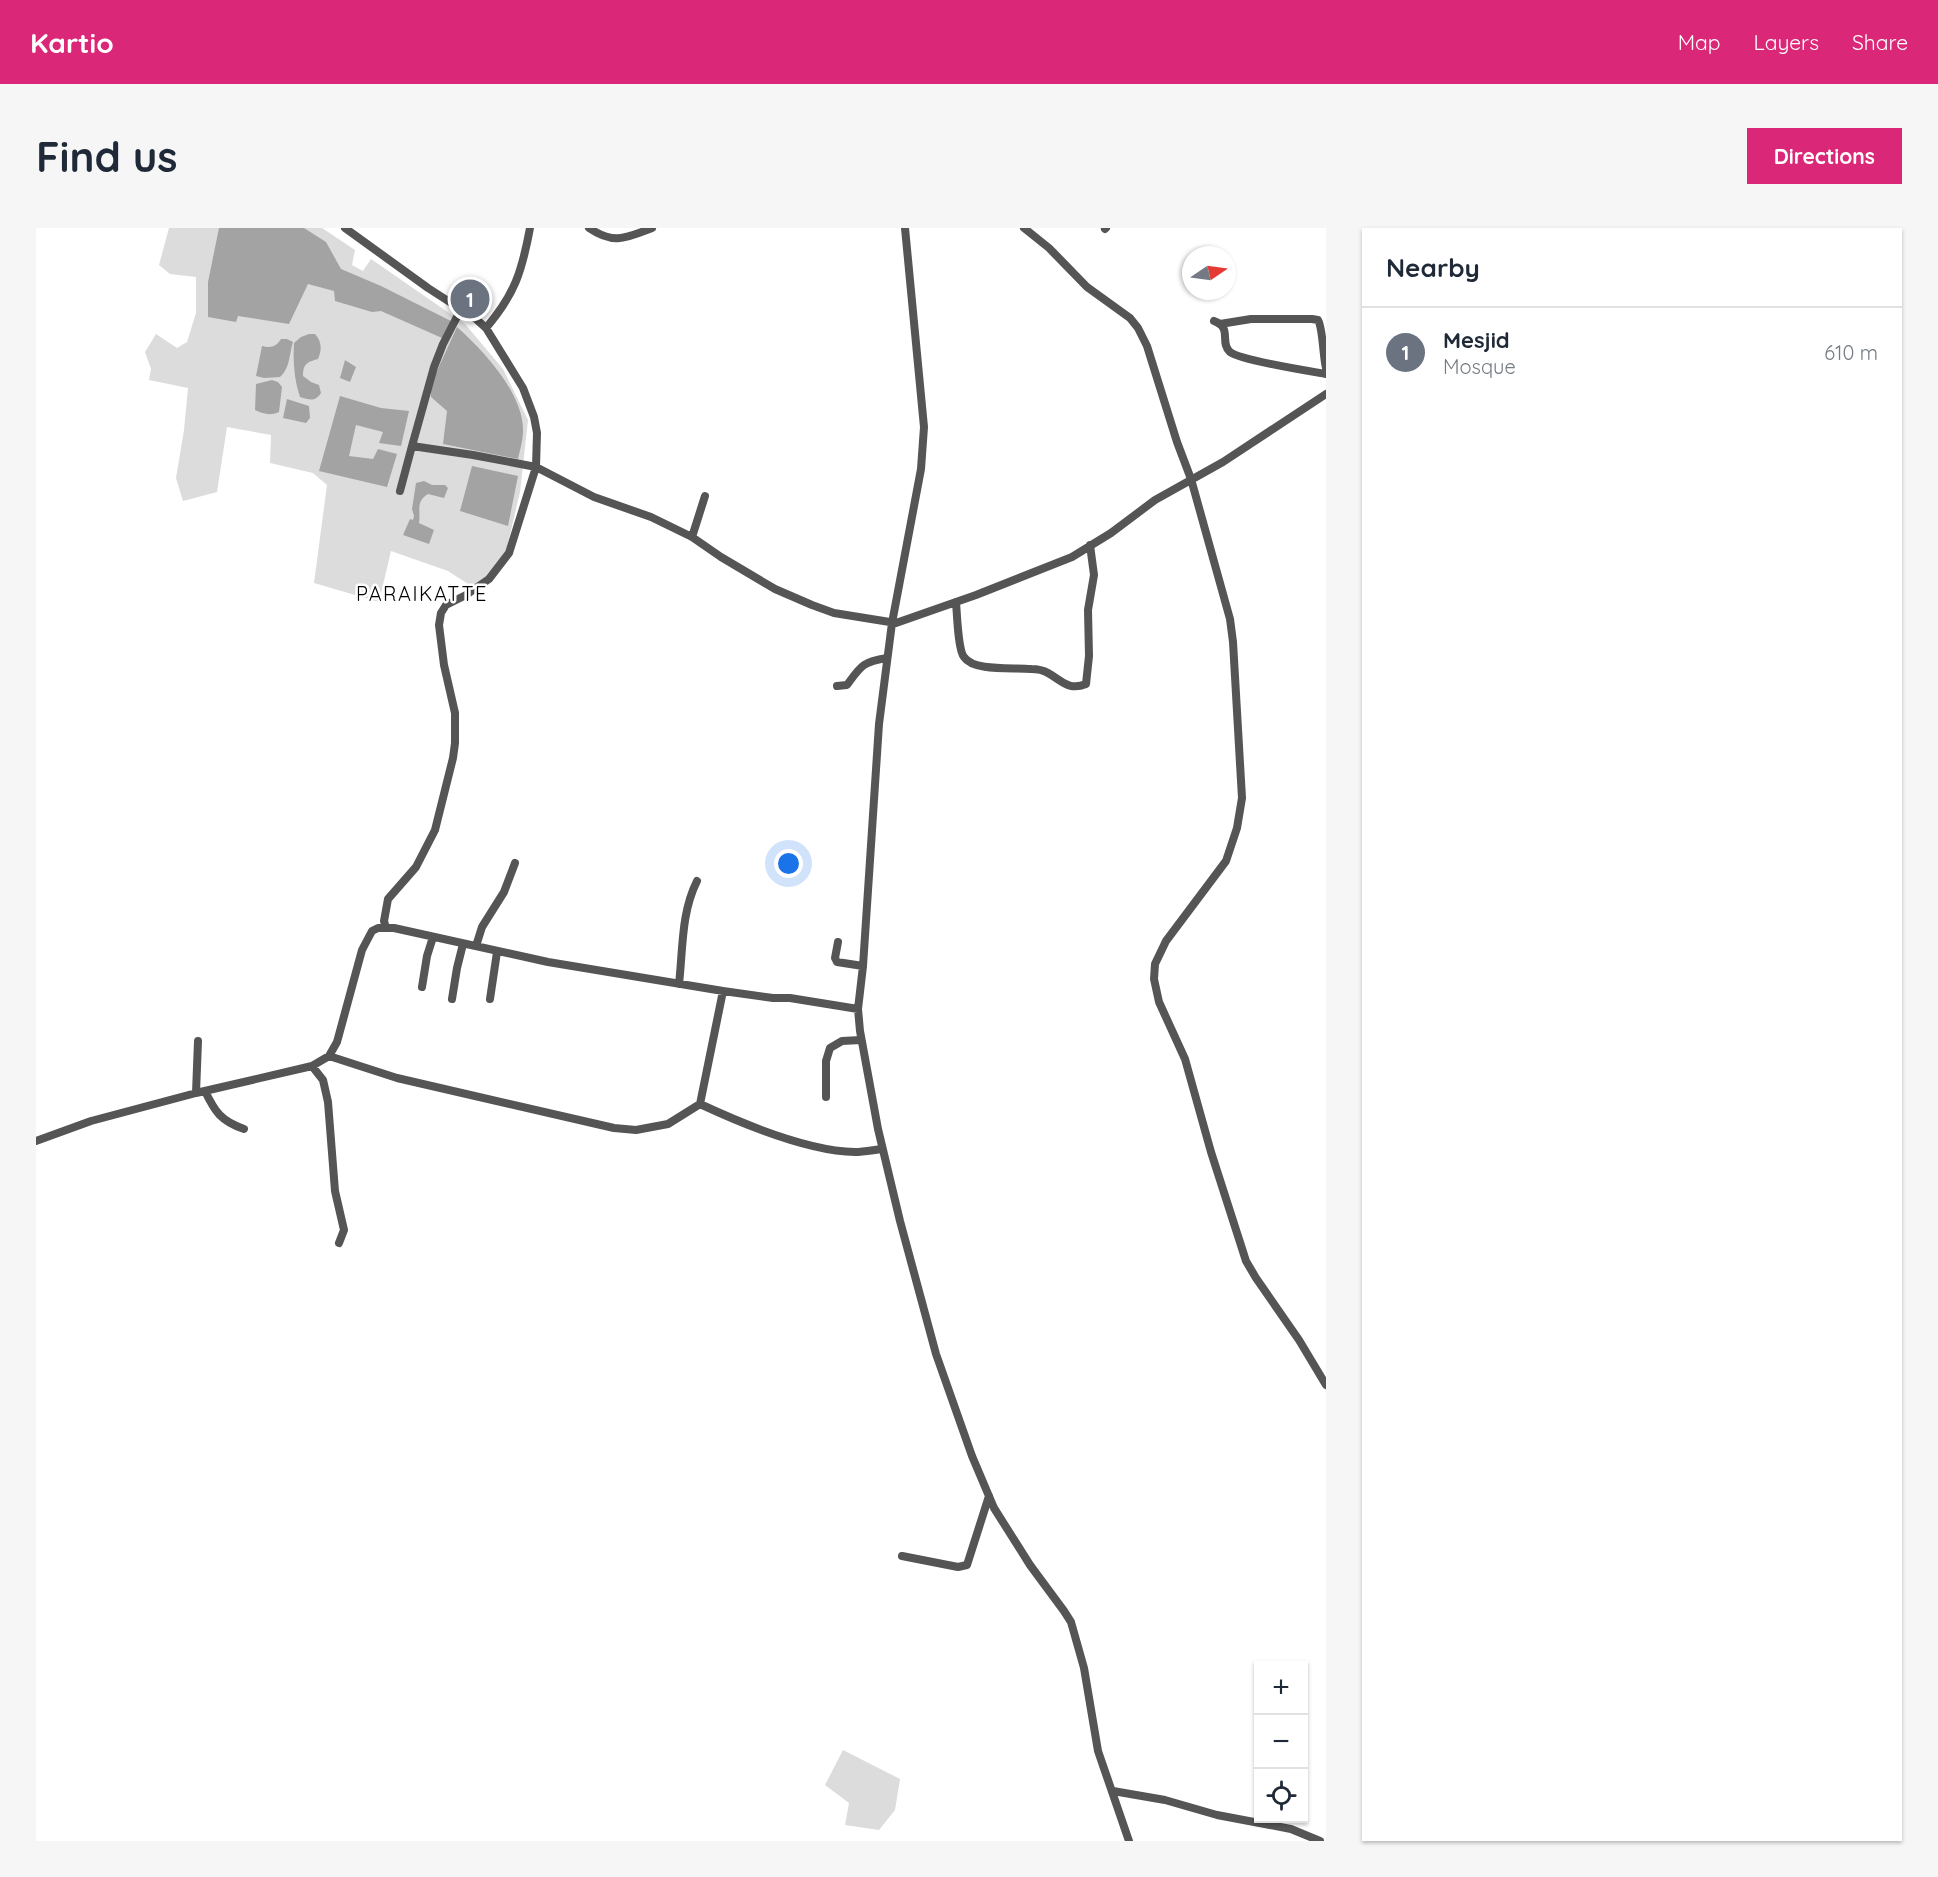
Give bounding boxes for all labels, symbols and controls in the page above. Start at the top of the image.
text: Kartio [30,25,114,60]
text: Map [1678,29,1721,55]
text: Layers [1754,29,1819,55]
text: Share [1852,29,1908,55]
button: Directions [1747,128,1902,184]
text: Find us [36,130,178,183]
north arrow [1182,246,1236,300]
text: Nearby [1386,251,1480,284]
pin: 1 [450,276,490,322]
text: Mesjid [1443,326,1510,354]
text: 1 [1402,340,1409,365]
text: 610 m [1824,340,1878,365]
text: Mosque [1443,354,1516,379]
district label: PARAIKATTE [356,581,488,606]
your location [774,849,803,878]
map controls [1254,1661,1308,1823]
button: + [1254,1661,1308,1715]
button: − [1254,1715,1308,1769]
button: locate [1254,1769,1308,1823]

